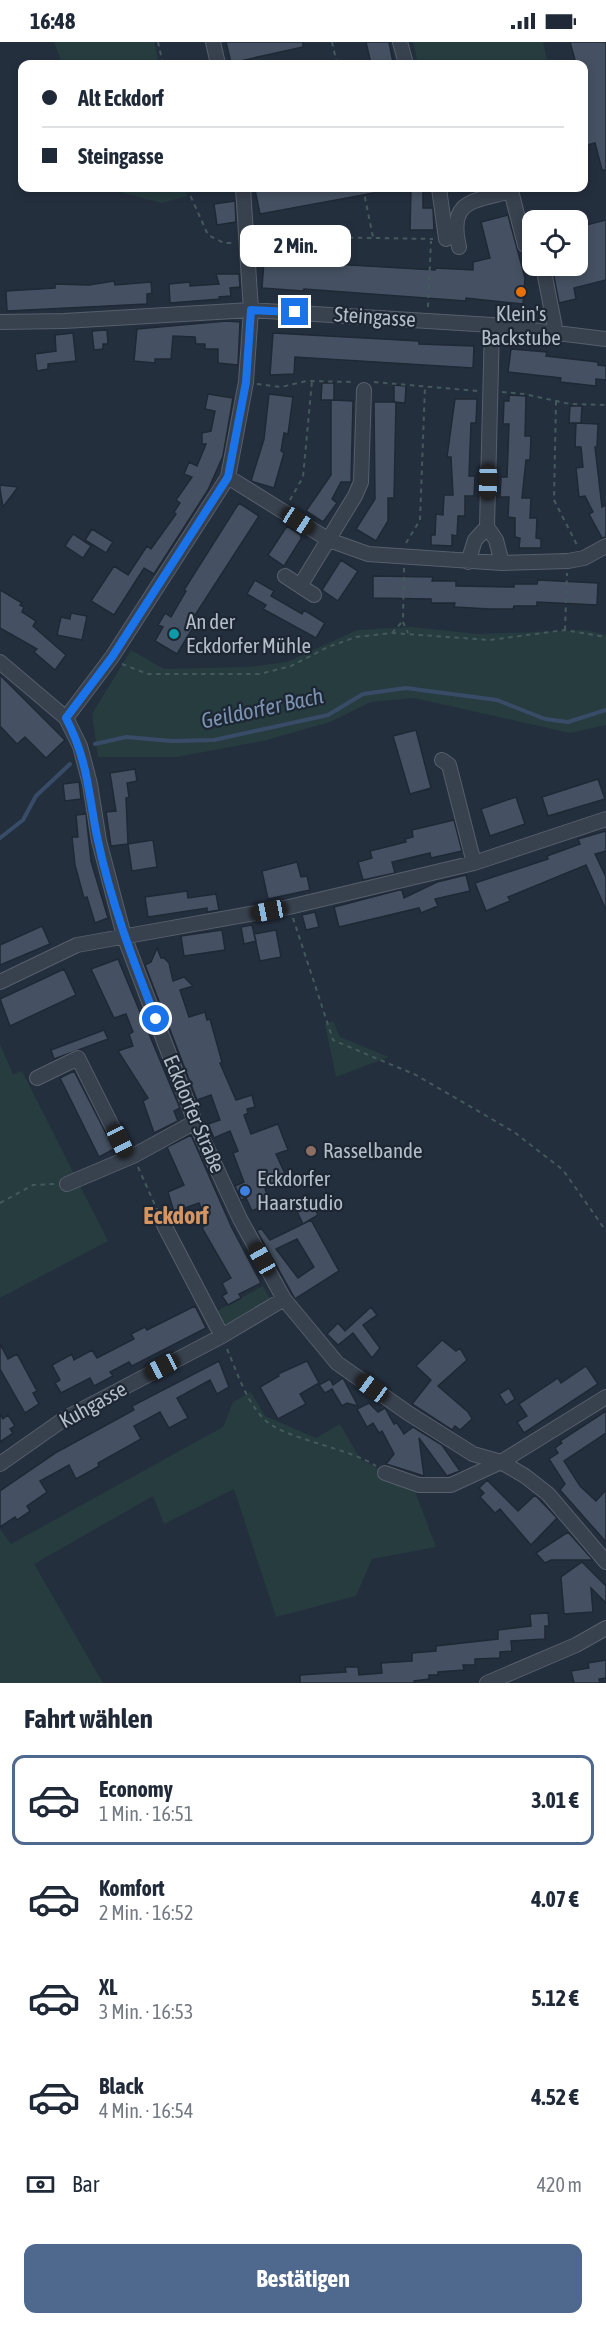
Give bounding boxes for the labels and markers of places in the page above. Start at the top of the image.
marker: Klein's Backstube [514,285,528,299]
place label: Klein's Backstube [481,301,561,349]
place label: An der Eckdorfer Mühle [186,609,311,657]
marker: An der Eckdorfer Mühle [167,627,181,641]
place label: Rasselbande [323,1138,423,1162]
marker: Rasselbande [304,1144,318,1158]
place label: Eckdorfer Haarstudio [257,1166,343,1214]
marker: Eckdorfer Haarstudio [238,1184,252,1198]

